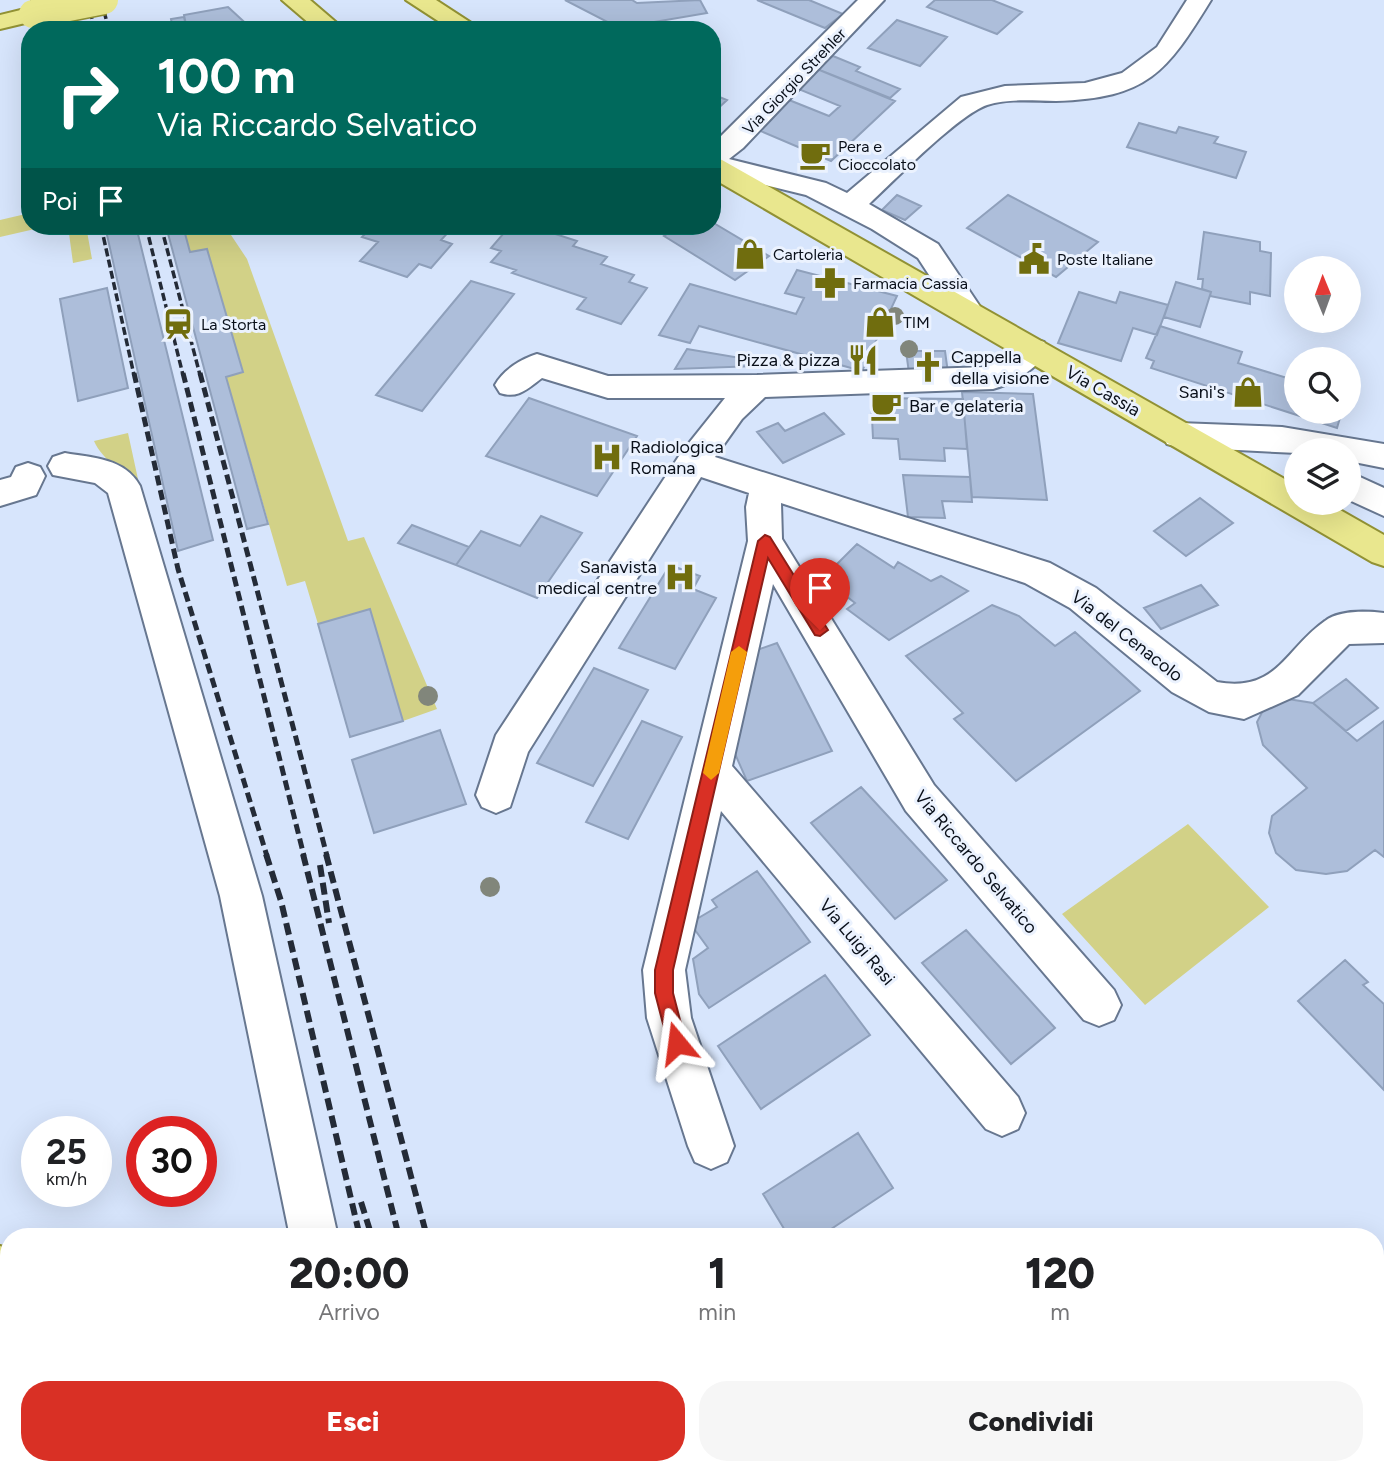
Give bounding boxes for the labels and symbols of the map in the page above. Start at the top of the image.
street label: Via Giorgio Strehler [739,24,850,138]
place label: Pera e Cioccolato [838,137,916,174]
cafe icon: Pera e Cioccolato [798,138,832,172]
shop icon: Cartoleria [733,237,767,271]
public building icon: Poste Italiane [1017,242,1051,276]
place label: Cartoleria [773,245,843,264]
place label: Poste Italiane [1057,250,1153,269]
north arrow [1284,256,1362,332]
pharmacy icon: Farmacia Cassia [813,266,847,300]
place label: Farmacia Cassia [853,274,968,293]
shop icon: TIM [863,305,897,339]
station icon: La Storta [161,307,195,341]
place label: TIM [903,313,930,332]
place label: La Storta [201,315,266,334]
restaurant icon: Pizza & pizza [846,343,880,377]
place label: Cappella della visione [951,346,1050,389]
place label: Pizza & pizza [736,349,840,371]
church icon: Cappella della visione [911,350,945,384]
street label: Via Cassia [1062,361,1144,421]
shop icon: Sani's [1231,375,1265,409]
place label: Sani's [1179,381,1225,403]
cafe icon: Bar e gelateria [869,389,903,423]
place label: Bar e gelateria [909,395,1024,417]
place label: Radiologica Romana [630,436,724,479]
hospital icon: Radiologica Romana [590,440,624,474]
place label: Sanavista medical centre [537,556,657,599]
pin [790,558,850,630]
hospital icon: Sanavista medical centre [663,560,697,594]
street label: Via del Cenacolo [1067,586,1187,686]
street label: Via Riccardo Selvatico [910,786,1042,938]
street label: Via Luigi Rasi [814,894,900,990]
position arrow [640,1006,714,1080]
speed limit sign: 30 [126,1116,217,1207]

